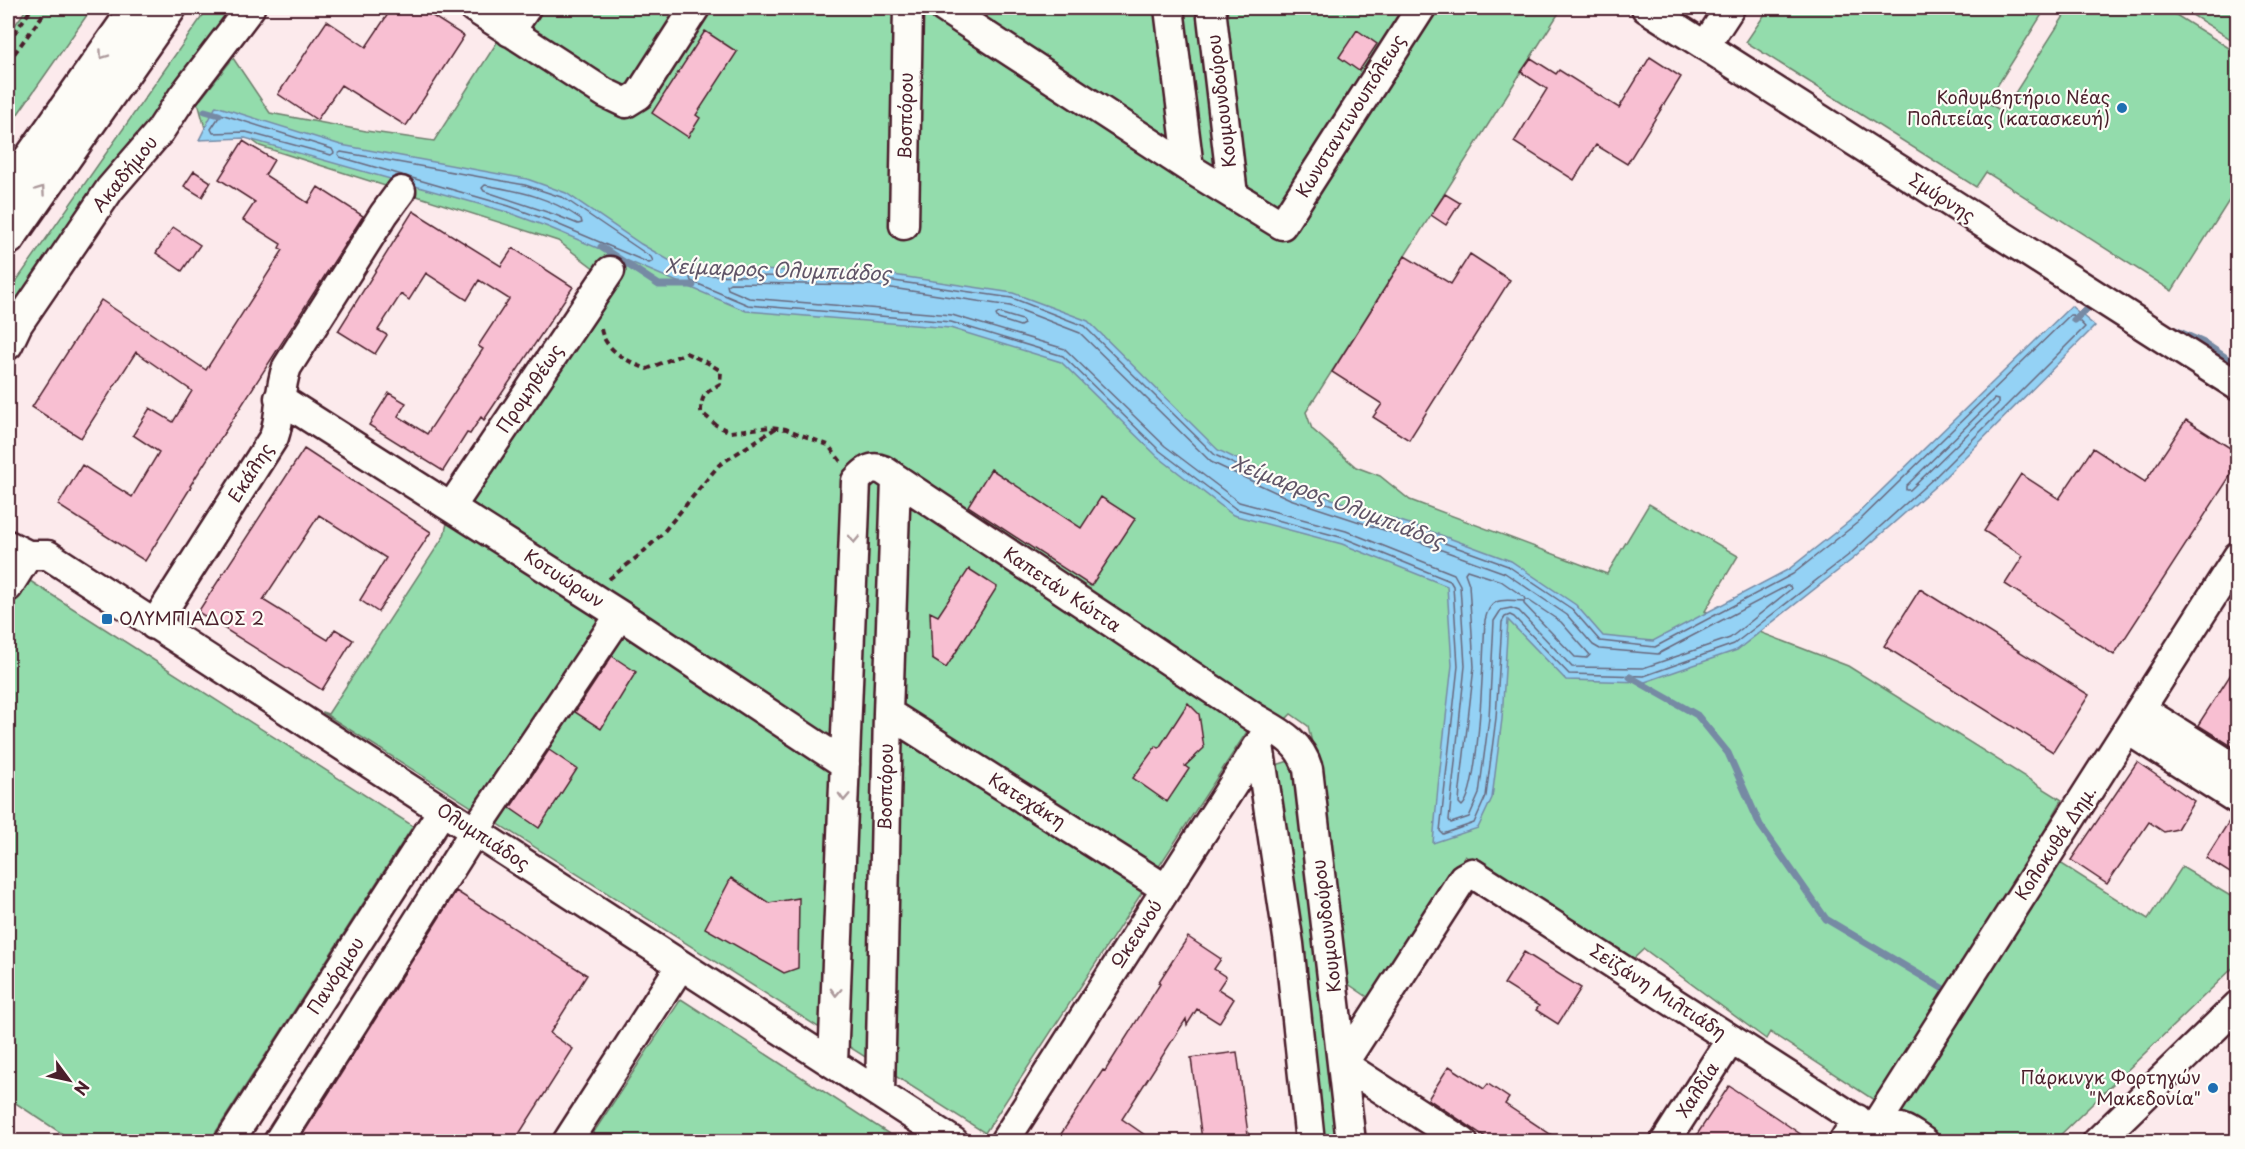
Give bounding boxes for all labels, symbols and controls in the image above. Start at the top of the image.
street label: Κωνσταντινουπόλεως [1288,28,1411,202]
street label: Κουμουνδούρου [1199,33,1242,169]
one-way arrow [99,49,110,60]
street label: Βοσπόρου [890,72,919,160]
place label: Κολυμβητήριο Νέας Πολιτείας (κατασκευή) [1907,83,2110,131]
marker: Κολυμβητήριο Νέας Πολιτείας (κατασκευή) [2115,101,2129,115]
street label: Ακαδήμου [85,129,163,217]
street label: Σμύρνης [1904,165,1981,228]
one-way arrow [34,186,45,197]
water label: Χείμαρρος Ολυμπιάδος [665,250,893,288]
street label: Προμηθέως [489,338,569,438]
street label: Εκάλης [220,437,279,507]
water label: Χείμαρρος Ολυμπιάδος [1228,447,1451,556]
one-way arrow [848,535,860,544]
street label: Καπετάν Κώττα [999,539,1127,638]
street label: Κοτυώρων [519,542,610,614]
place label: ΟΛΥΜΠΙΑΔΟΣ 2 [119,604,264,631]
marker: ΟΛΥΜΠΙΑΔΟΣ 2 [100,612,114,626]
street label: Βοσπόρου [870,743,899,831]
street label: Κατεχάκη [984,765,1072,834]
street label: Κολοκυθά Δημ. [2007,779,2102,905]
one-way arrow [837,792,850,801]
street label: Ολυμπιάδος [432,795,536,876]
street label: Κουμουνδούρου [1304,858,1347,994]
street label: Ωκεανού [1104,894,1168,973]
street label: Πανόρμου [300,931,370,1019]
street label: Σεϊζάνη Μιλτιάδη [1585,936,1733,1045]
one-way arrow [829,987,842,996]
north arrow [39,1050,99,1110]
street label: Χαλδία [1669,1056,1725,1122]
place label: Πάρκινγκ Φορτηγών "Μακεδονία" [2020,1063,2201,1111]
text: N [69,1077,96,1101]
marker: Πάρκινγκ Φορτηγών "Μακεδονία" [2206,1081,2220,1095]

